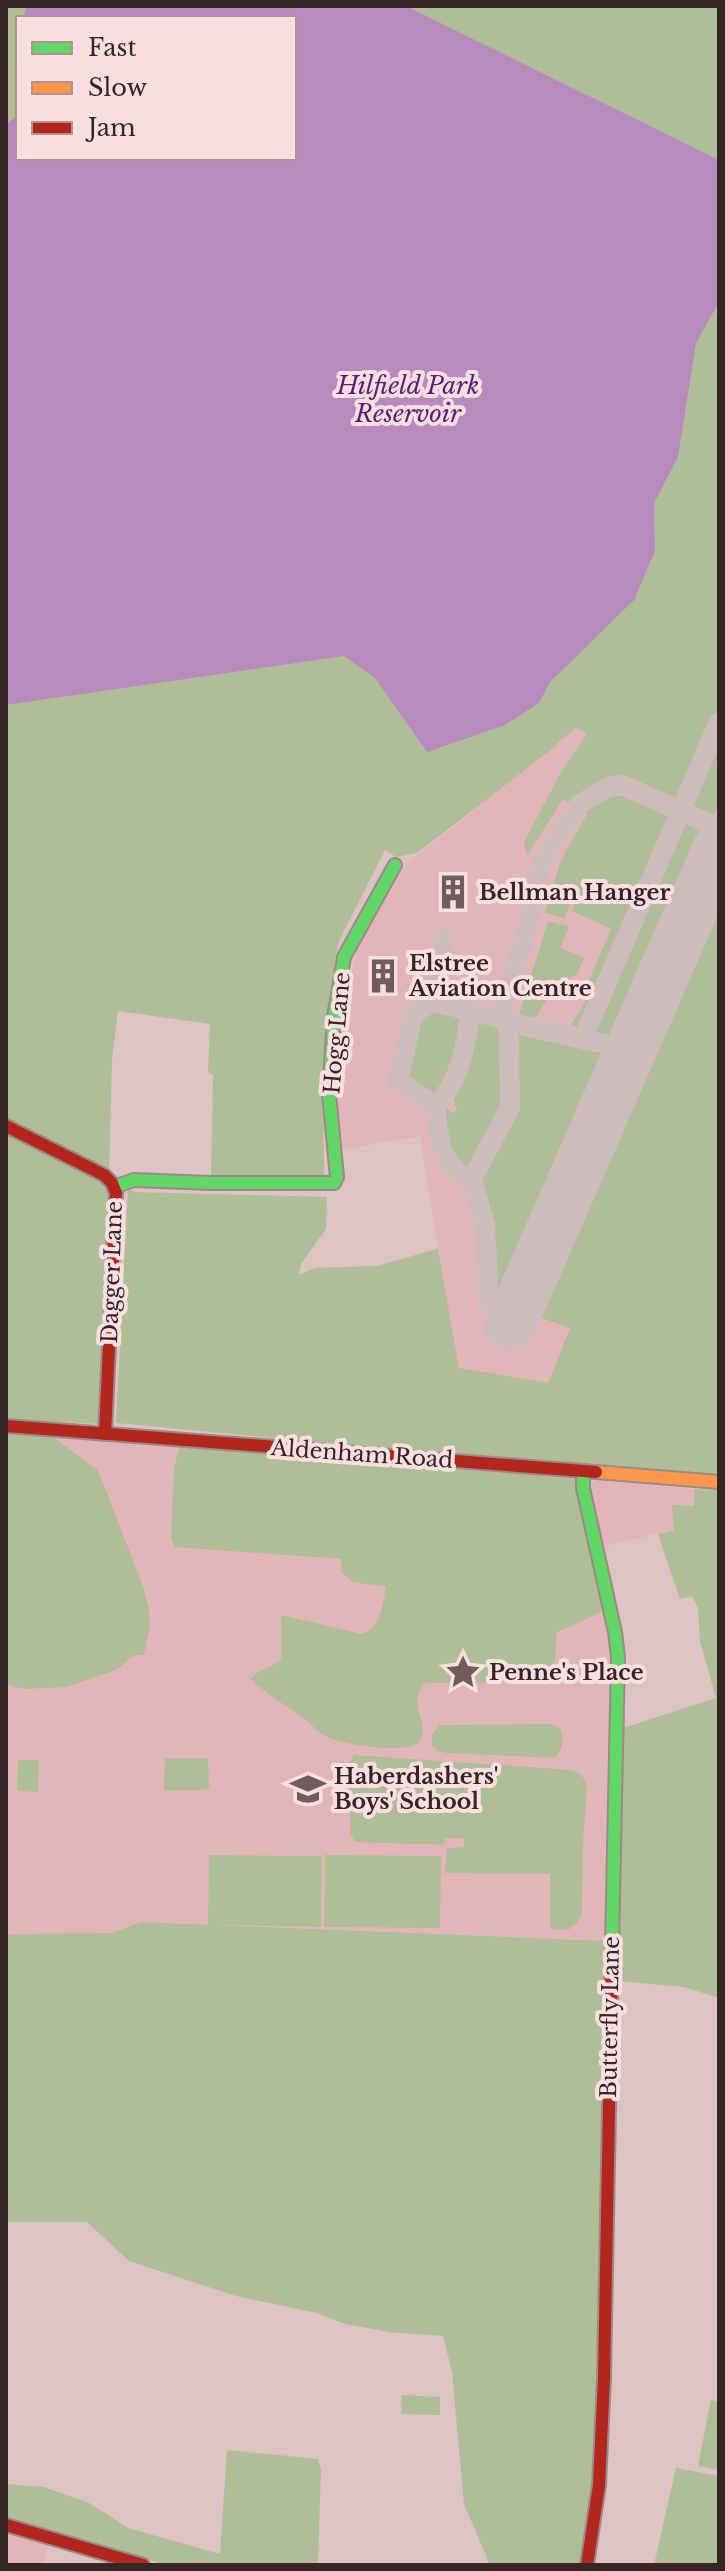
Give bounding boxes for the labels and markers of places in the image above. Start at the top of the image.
building icon: Bellman Hanger [434,873,472,911]
place label: Bellman Hanger [479,879,670,906]
place label: Elstree Aviation Centre [408,950,592,1002]
building icon: Elstree Aviation Centre [364,957,402,995]
place icon: Penne's Place [444,1653,482,1691]
place label: Penne's Place [489,1659,644,1686]
place label: Haberdashers' Boys' School [334,1763,498,1815]
school or university icon: Haberdashers' Boys' School [289,1770,327,1808]

